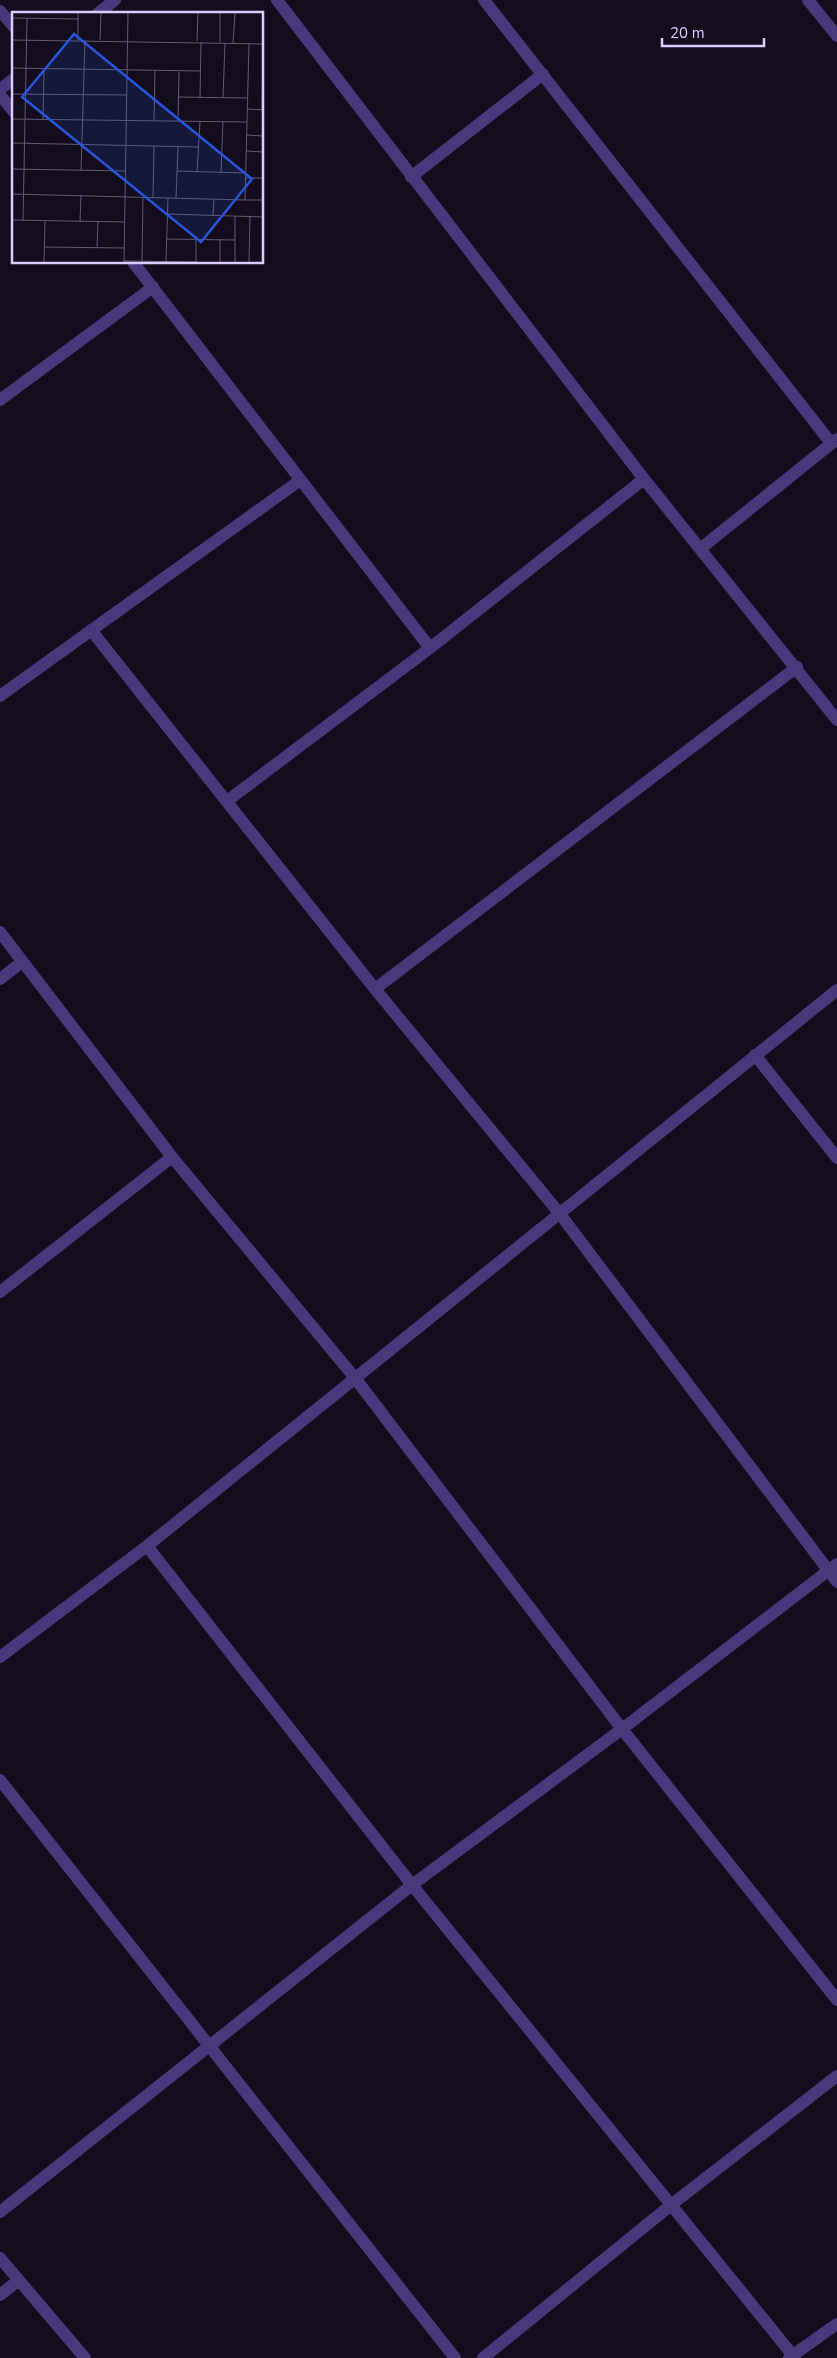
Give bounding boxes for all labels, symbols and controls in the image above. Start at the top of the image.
inset map [12,12,264,264]
scale bar [662,15,764,47]
text: 20 m [670,23,705,43]

